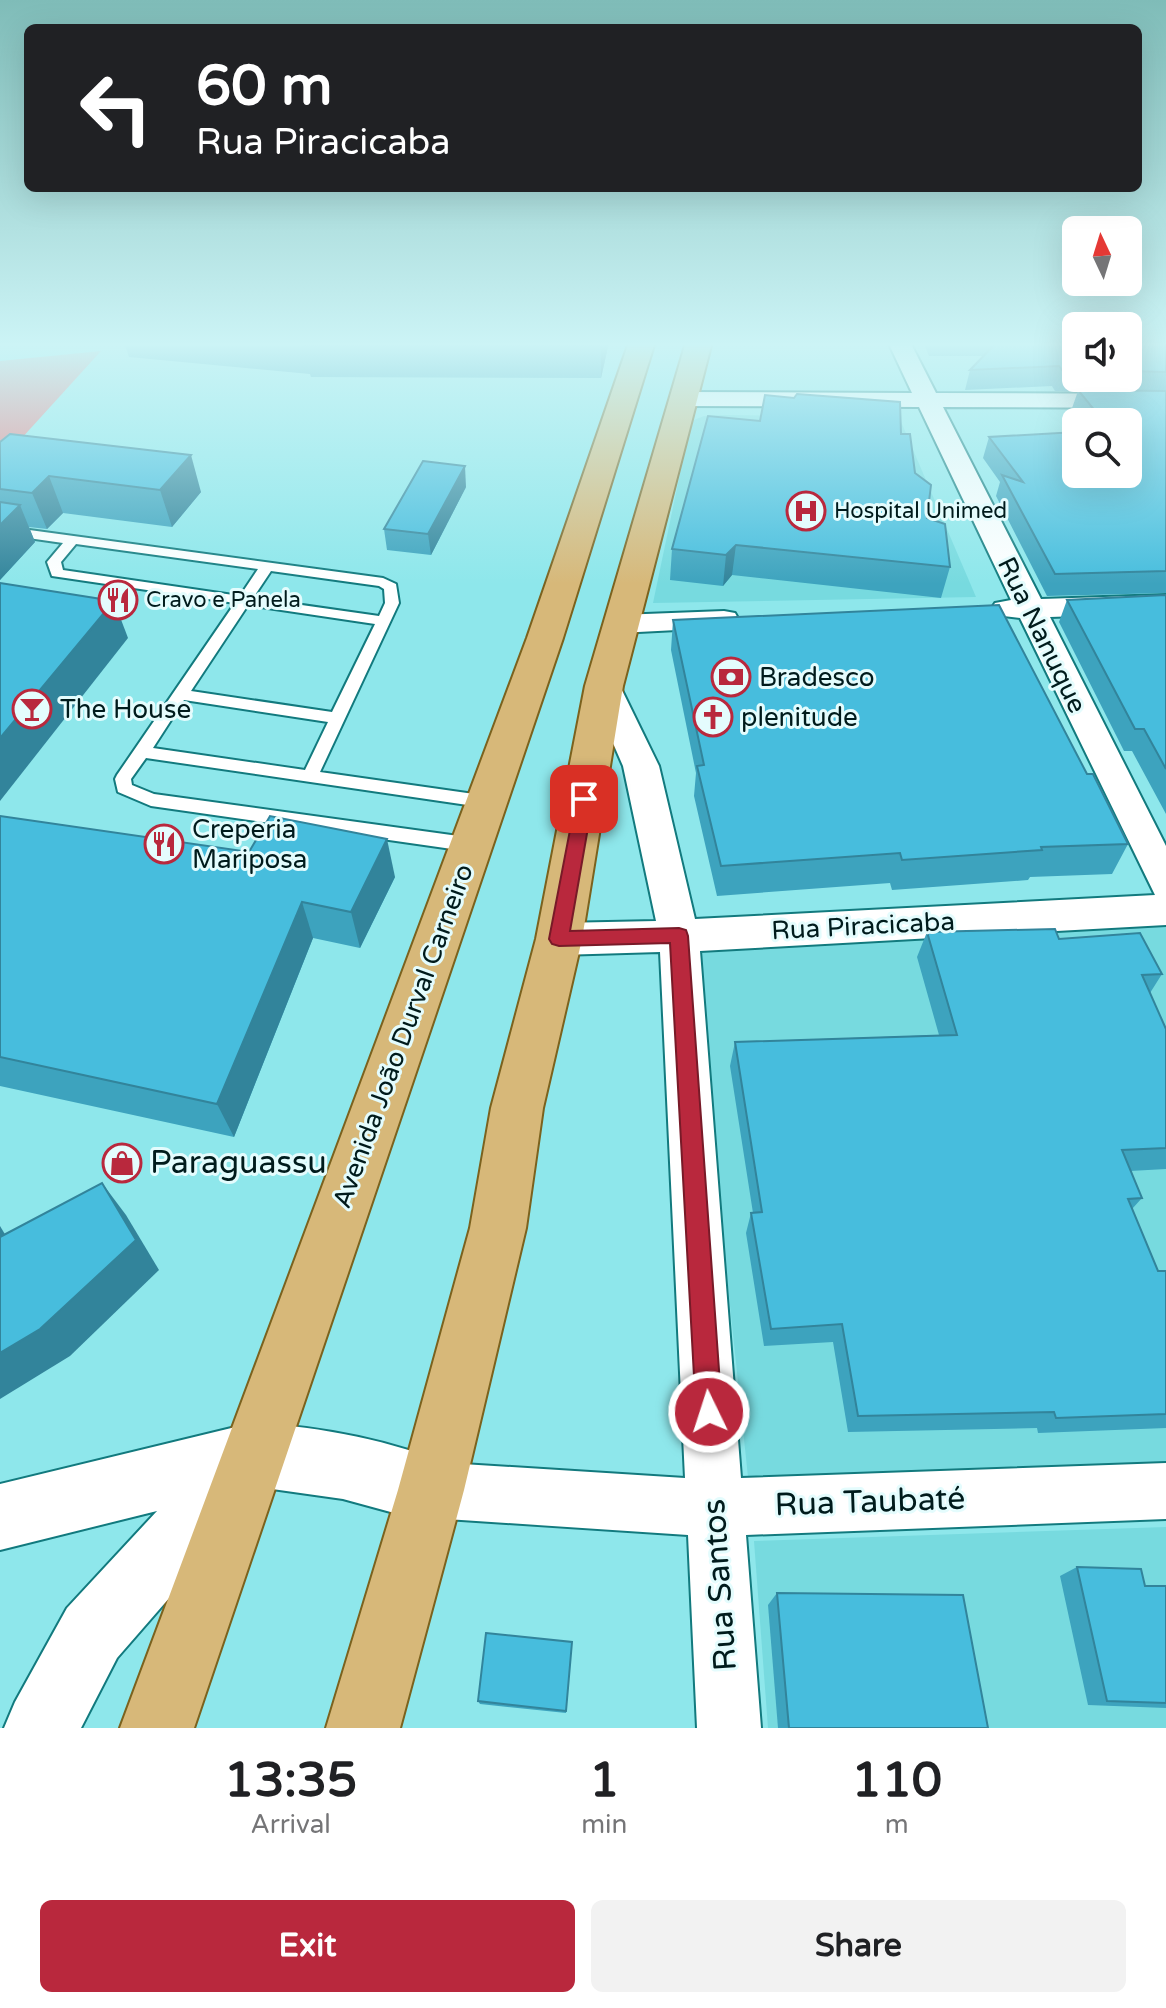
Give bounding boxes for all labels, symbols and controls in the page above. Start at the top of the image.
text: 60 m [196,53,332,120]
icon: left [64,56,168,160]
text: Rua Piracicaba [196,121,451,164]
north arrow [1062,216,1142,296]
map controls [1062,216,1142,488]
button: sound [1062,312,1142,392]
button: search [1062,408,1142,488]
hospital icon: Hospital Unimed [785,490,827,532]
place label: Hospital Unimed [834,498,1007,524]
street label: Rua Nanuque [991,552,1093,718]
restaurant icon: Cravo e Panela [97,579,139,621]
place label: Cravo e Panela [146,587,301,613]
bank icon: Bradesco [710,656,752,698]
place label: Bradesco [759,662,875,693]
bar icon: The House [11,688,53,730]
place label: The House [60,694,191,725]
church icon: plenitude [692,696,734,738]
place label: plenitude [741,702,858,733]
pin [550,765,618,833]
icon: arrive [562,777,606,821]
place label: Creperia Mariposa [192,814,307,875]
restaurant icon: Creperia Mariposa [143,823,185,865]
street label: Avenida João Durval Carneiro [326,860,480,1212]
street label: Rua Piracicaba [770,906,956,946]
shop icon: Paraguassu [101,1142,143,1184]
place label: Paraguassu [150,1144,327,1182]
position arrow [667,1370,751,1454]
street label: Rua Taubaté [774,1480,966,1524]
street label: Rua Santos [695,1498,745,1672]
text: 13:35 [224,1752,357,1810]
text: 1 [589,1752,619,1810]
text: 110 [851,1752,942,1810]
text: Arrival [250,1809,331,1840]
text: min [581,1809,627,1840]
text: m [885,1809,909,1840]
button: Exit [40,1900,575,1992]
button: Share [591,1900,1126,1992]

